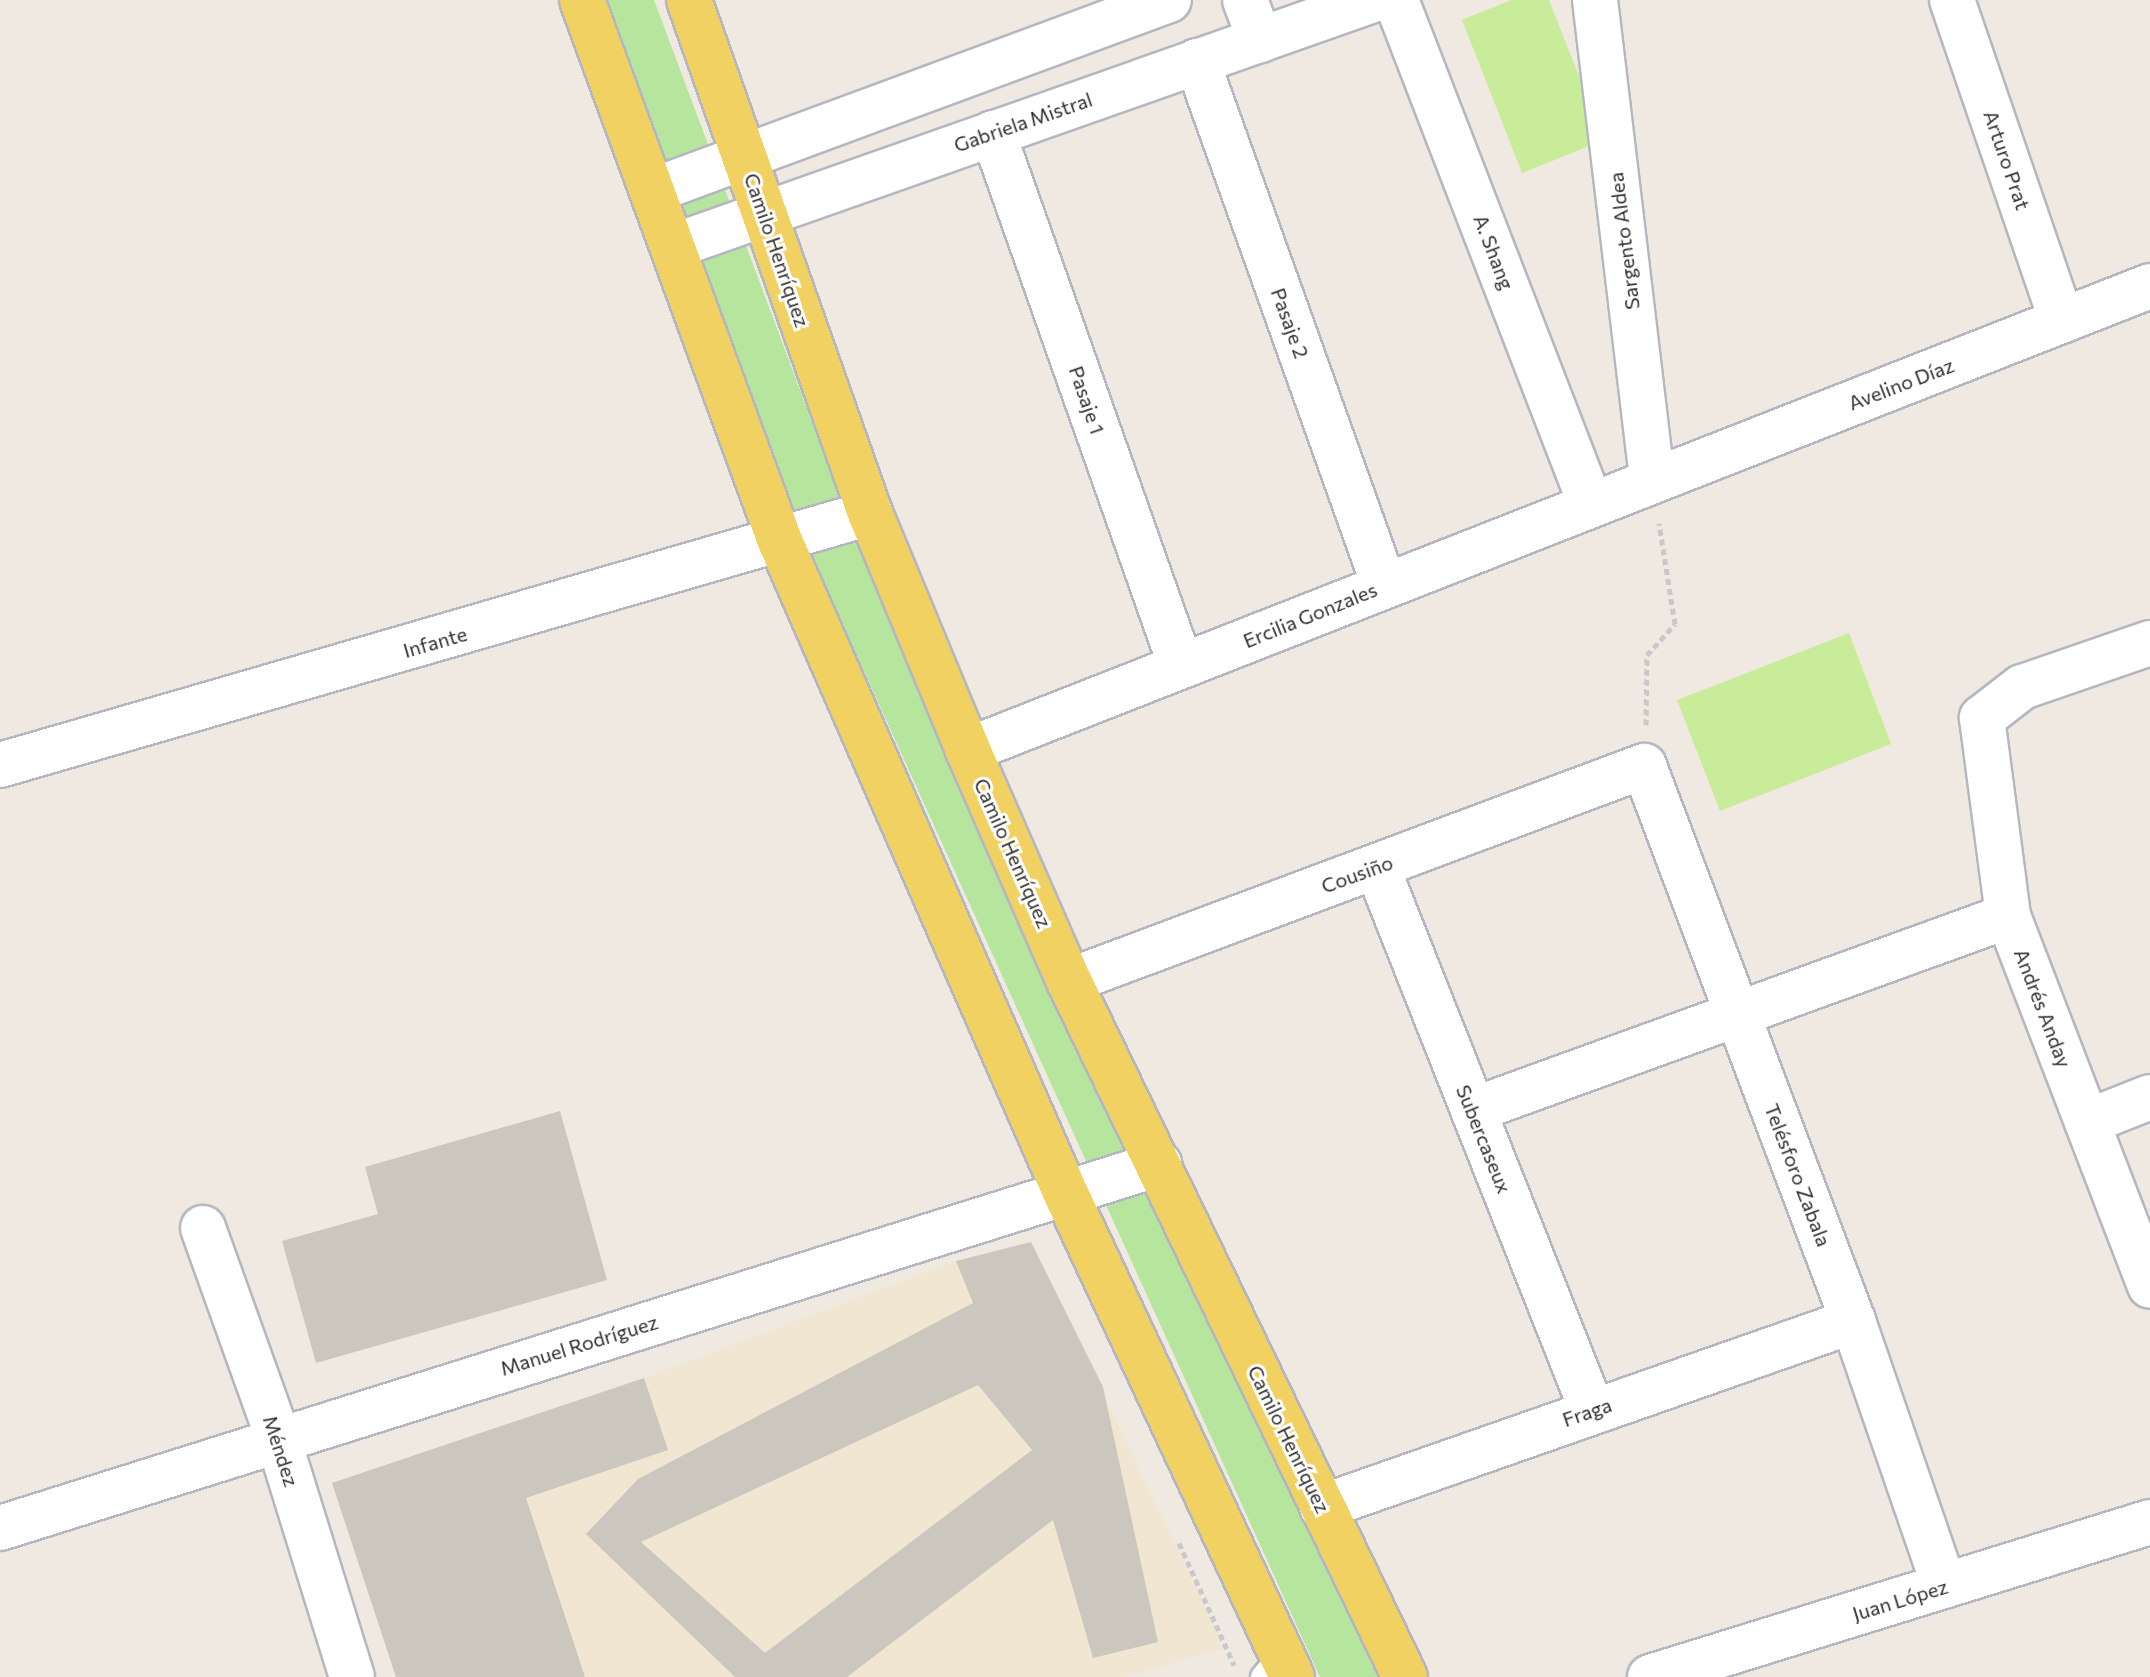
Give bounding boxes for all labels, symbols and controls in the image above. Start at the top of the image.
street label: Gabriela Mistral [951,87,1095,157]
street label: Arturo Prat [1979,107,2035,213]
street label: Camilo Henríquez [739,170,815,330]
street label: Sargento Aldea [1604,171,1644,311]
street label: A. Shang [1469,211,1519,293]
street label: Pasaje 2 [1266,285,1314,361]
street label: Avelino Díaz [1845,353,1957,415]
street label: Pasaje 1 [1064,363,1110,437]
street label: Ercilia Gonzales [1240,577,1380,653]
street label: Infante [400,621,470,663]
street label: Camilo Henríquez [969,775,1057,931]
street label: Cousiño [1318,850,1396,898]
street label: Andrés Anday [2009,945,2077,1071]
street label: Subercaseux [1451,1081,1517,1197]
street label: Telésforo Zabala [1760,1100,1836,1250]
street label: Manuel Rodríguez [497,1310,661,1380]
street label: Camilo Henríquez [1243,1361,1335,1517]
street label: Fraga [1559,1392,1615,1432]
street label: Méndez [258,1413,304,1489]
street label: Juan López [1849,1574,1951,1626]

